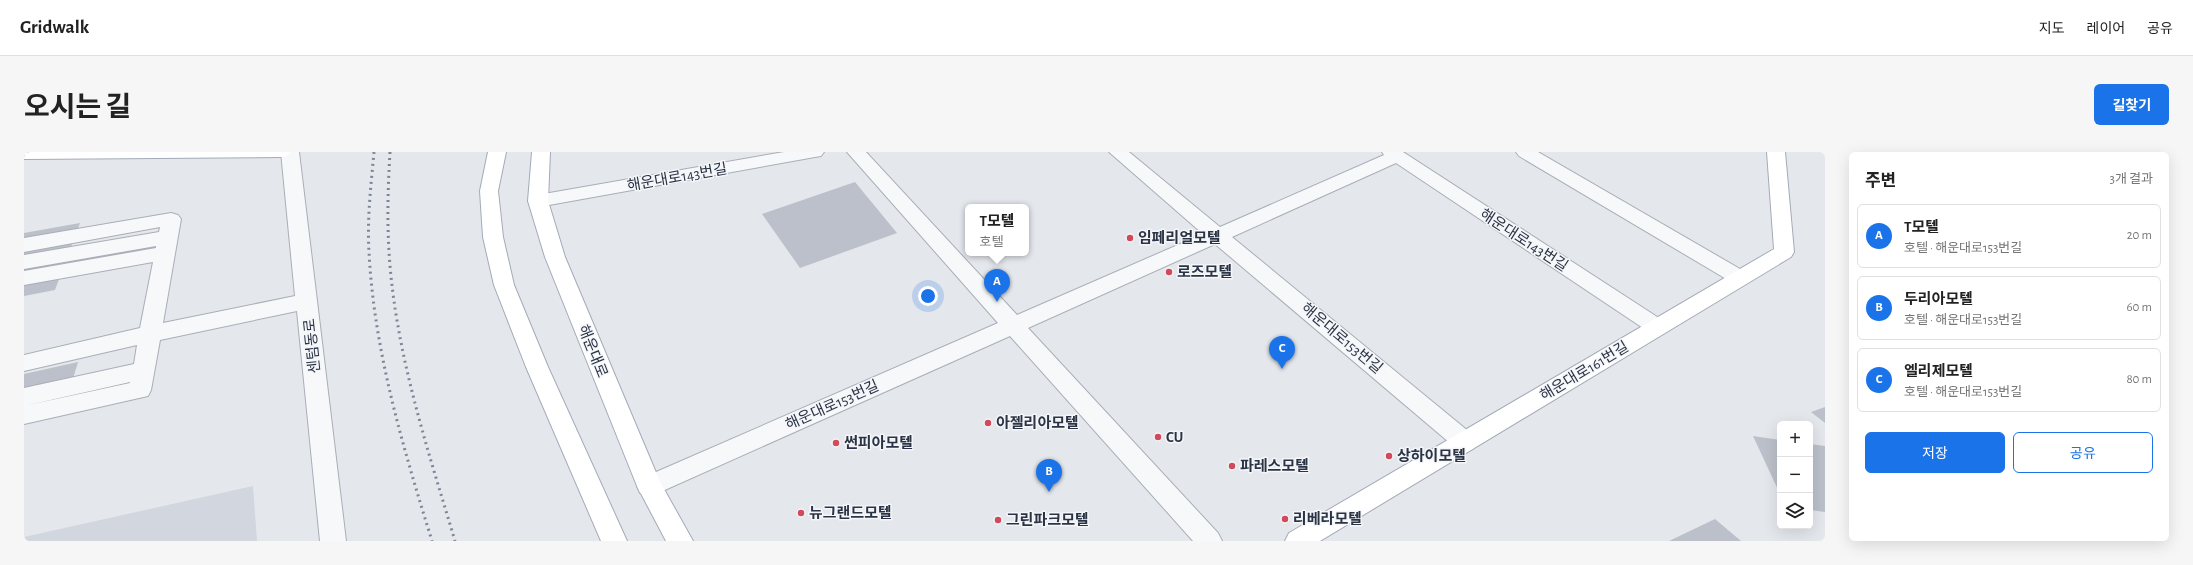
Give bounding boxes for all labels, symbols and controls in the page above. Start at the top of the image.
text: Gridwalk [20,18,89,37]
text: 지도 [2039,22,2065,36]
text: 레이어 [2087,22,2125,36]
text: 공유 [2147,22,2173,36]
button: 길찾기 [2094,84,2169,125]
text: 오시는 길 [24,94,131,122]
street label: 해운대로143번길 [626,160,728,194]
text: 주변 [1865,172,1896,189]
text: 3개 결과 [2110,173,2153,186]
popup [965,204,1029,256]
street label: 해운대로143번길 [1477,206,1571,274]
text: T모텔 [979,214,1015,229]
text: T모텔 [1904,220,1939,235]
text: A [1875,229,1883,242]
text: 20 m [2127,229,2152,242]
place label: 임페리얼모텔 [1138,230,1221,246]
marker: 임페리얼모텔 [1125,233,1135,243]
text: 호텔 [979,236,1003,249]
text: 호텔 · 해운대로153번길 [1904,242,2022,255]
place label: 로즈모텔 [1177,264,1232,280]
marker: 로즈모텔 [1164,267,1174,277]
pin: A [984,269,1010,302]
your location [918,286,938,306]
text: 두리아모텔 [1904,292,1973,307]
street label: 해운대로153번길 [1298,300,1386,376]
text: B [1875,301,1883,314]
text: 60 m [2126,301,2152,314]
text: 호텔 · 해운대로153번길 [1904,314,2022,327]
street label: 센텀동로 [301,318,323,374]
street label: 해운대로 [575,322,611,380]
pin: C [1269,336,1295,369]
street label: 해운대로161번길 [1537,338,1631,404]
text: 엘리제모텔 [1904,364,1973,379]
text: C [1876,373,1882,386]
text: 80 m [2126,373,2152,386]
street label: 해운대로153번길 [783,377,881,433]
text: 호텔 · 해운대로153번길 [1904,386,2022,399]
place label: 아젤리아모텔 [996,415,1079,431]
marker: 아젤리아모텔 [983,418,993,428]
map controls [1777,421,1813,529]
button: + [1777,421,1813,457]
place label: CU [1166,430,1183,445]
marker: CU [1153,432,1163,442]
button: 저장 [1865,432,2005,473]
button: 공유 [2013,432,2153,473]
place label: 썬피아모텔 [844,435,913,451]
marker: 썬피아모텔 [831,438,841,448]
place label: 상하이모텔 [1397,448,1466,464]
marker: 상하이모텔 [1384,451,1394,461]
button: − [1777,457,1813,493]
place label: 파레스모텔 [1240,458,1309,474]
pin: B [1036,459,1062,492]
marker: 파레스모텔 [1227,461,1237,471]
button: layers [1777,493,1813,529]
place label: 뉴그랜드모텔 [809,505,892,521]
marker: 뉴그랜드모텔 [796,508,806,518]
place label: 리베라모텔 [1293,511,1362,527]
place label: 그린파크모텔 [1006,512,1089,528]
marker: 리베라모텔 [1280,514,1290,524]
marker: 그린파크모텔 [993,515,1003,525]

